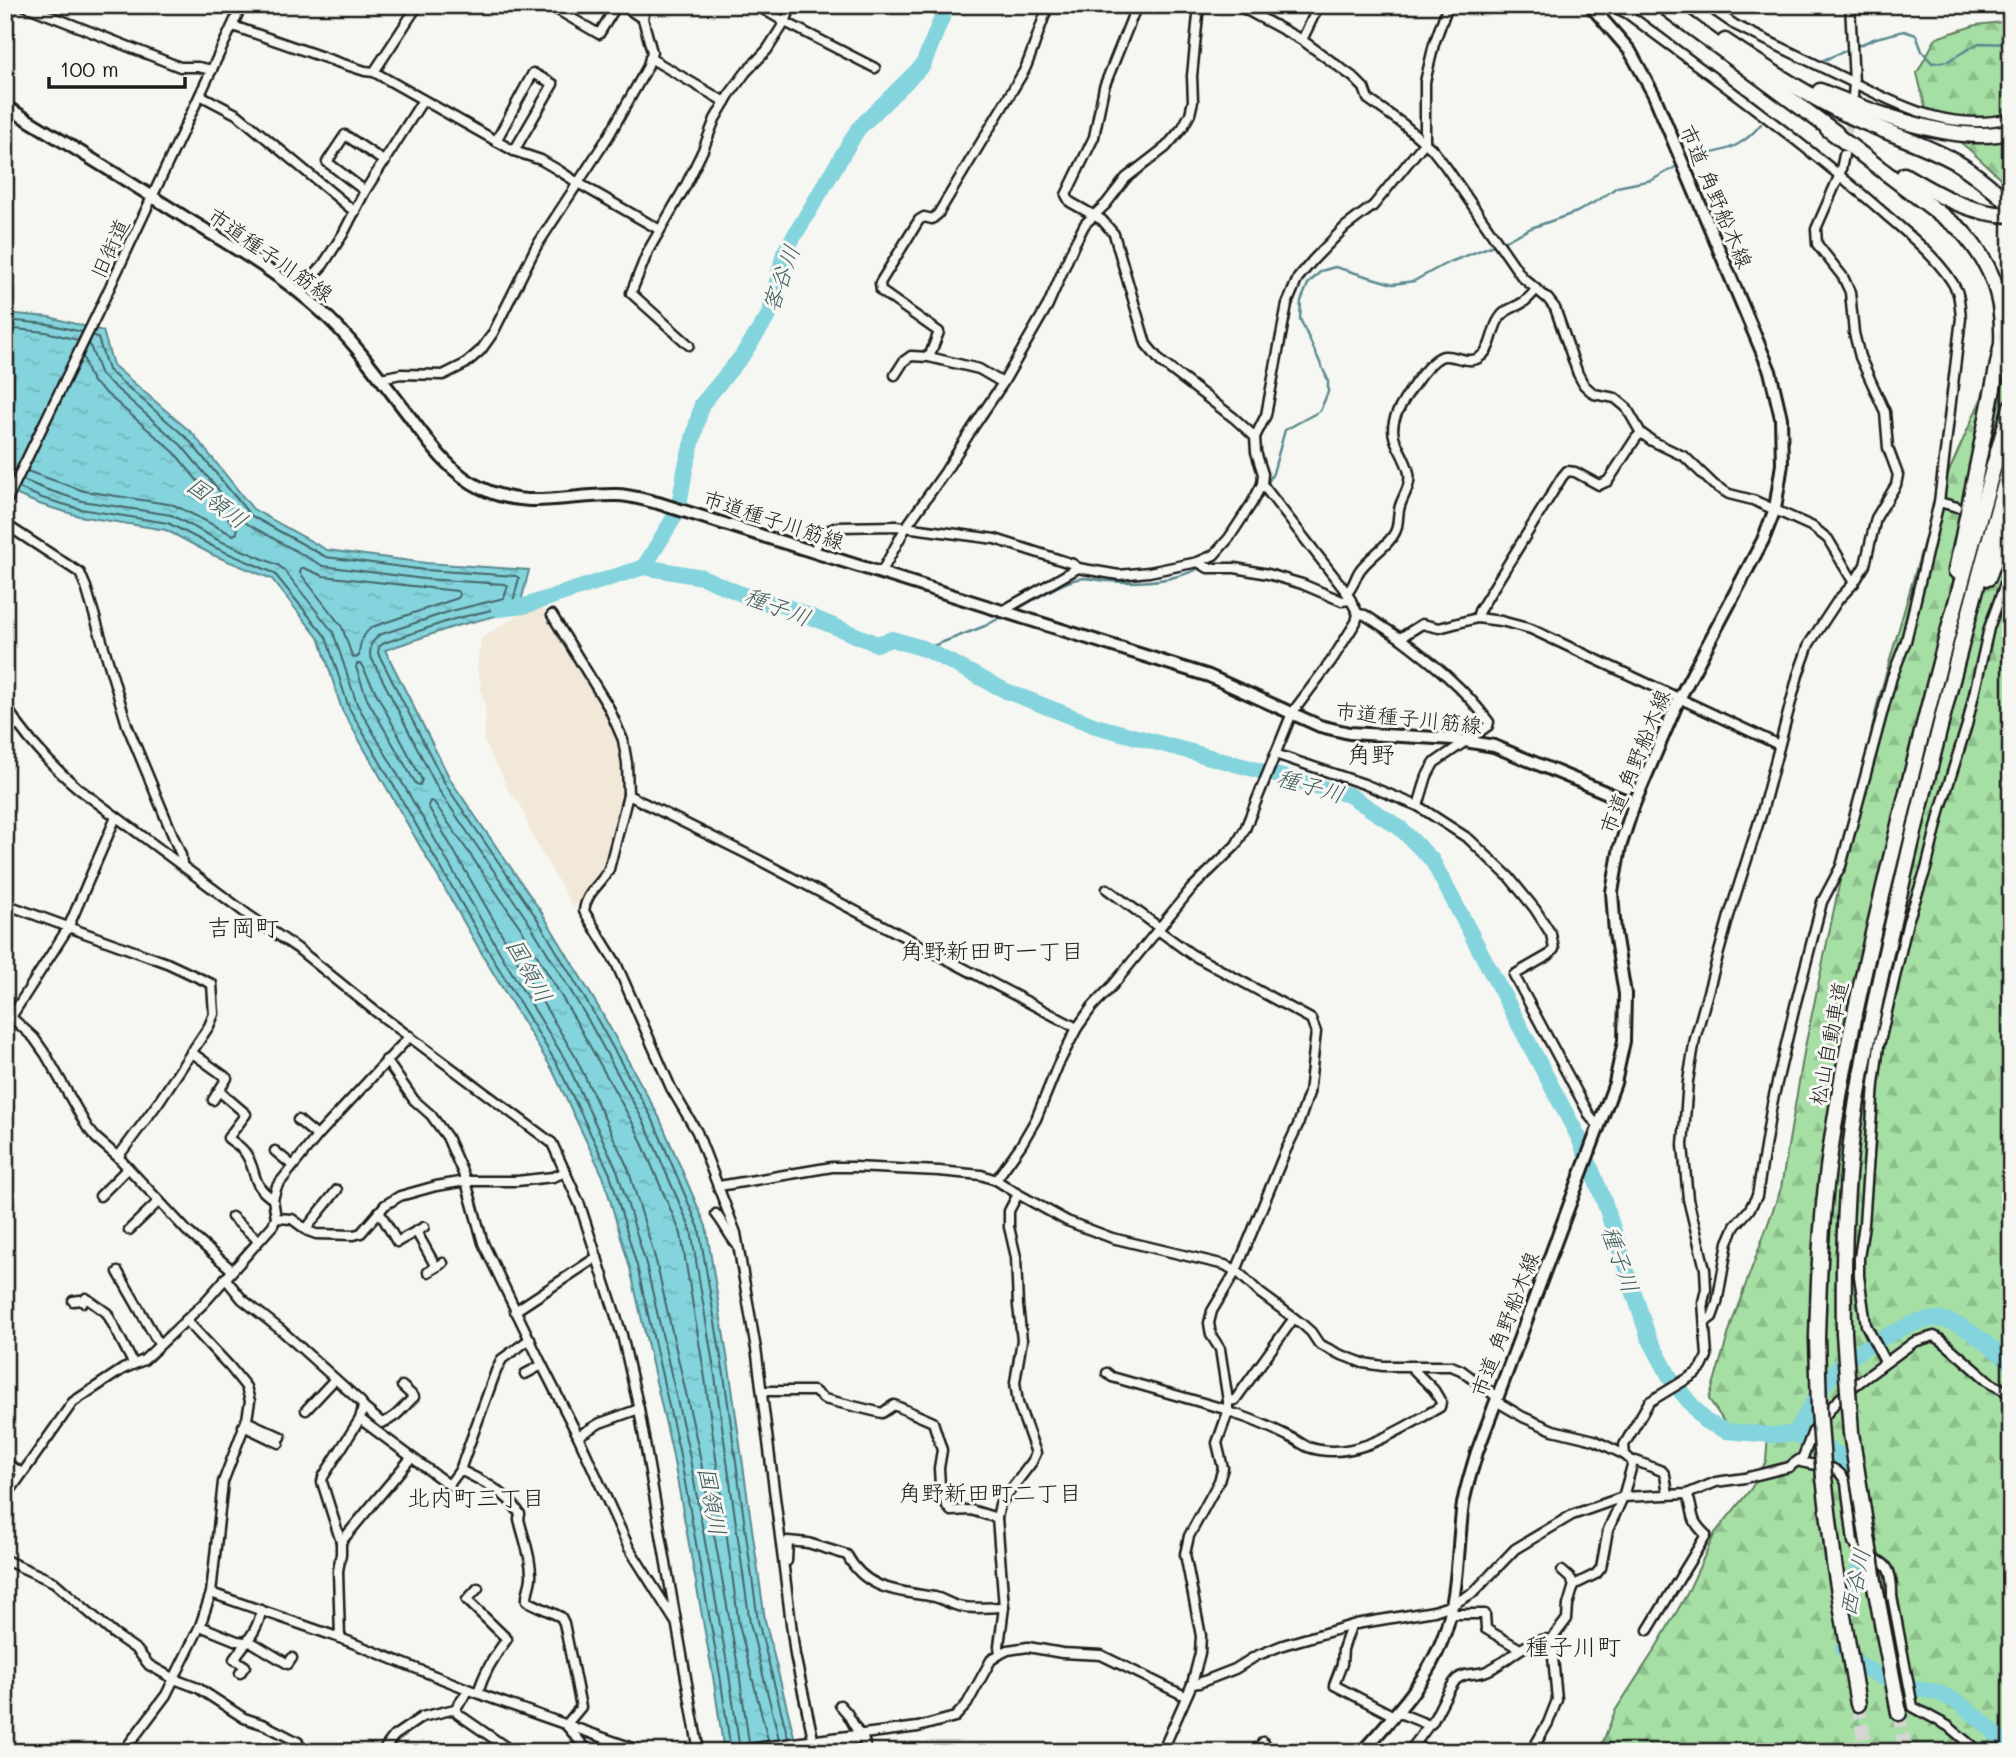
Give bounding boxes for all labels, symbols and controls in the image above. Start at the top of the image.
scale bar [49,46,186,90]
text: 100 m [60,55,119,82]
street label: 市道 角野船木線 [1675,120,1759,272]
street label: 市道種子川筋線 [203,201,339,307]
street label: 旧街道 [83,214,135,282]
water label: 客谷川 [754,240,806,316]
water label: 国領川 [181,469,255,535]
street label: 市道種子川筋線 [700,483,848,555]
water label: 種子川 [740,580,816,632]
street label: 市道 角野船木線 [1593,685,1675,837]
street label: 市道種子川筋線 [1334,696,1484,738]
district label: 角野 [1347,738,1395,769]
water label: 種子川 [1274,761,1348,809]
district label: 吉岡町 [207,911,279,942]
water label: 国領川 [500,933,560,1007]
district label: 角野新田町一丁目 [900,935,1084,965]
street label: 松山自動車道 [1803,979,1853,1107]
water label: 種子川 [1596,1221,1646,1297]
street label: 市道 角野船木線 [1464,1247,1544,1401]
water label: 国領川 [692,1464,734,1538]
district label: 角野新田町二丁目 [898,1477,1082,1507]
district label: 北内町三丁目 [407,1482,545,1512]
water label: 西谷川 [1832,1545,1876,1619]
district label: 種子川町 [1525,1630,1621,1661]

